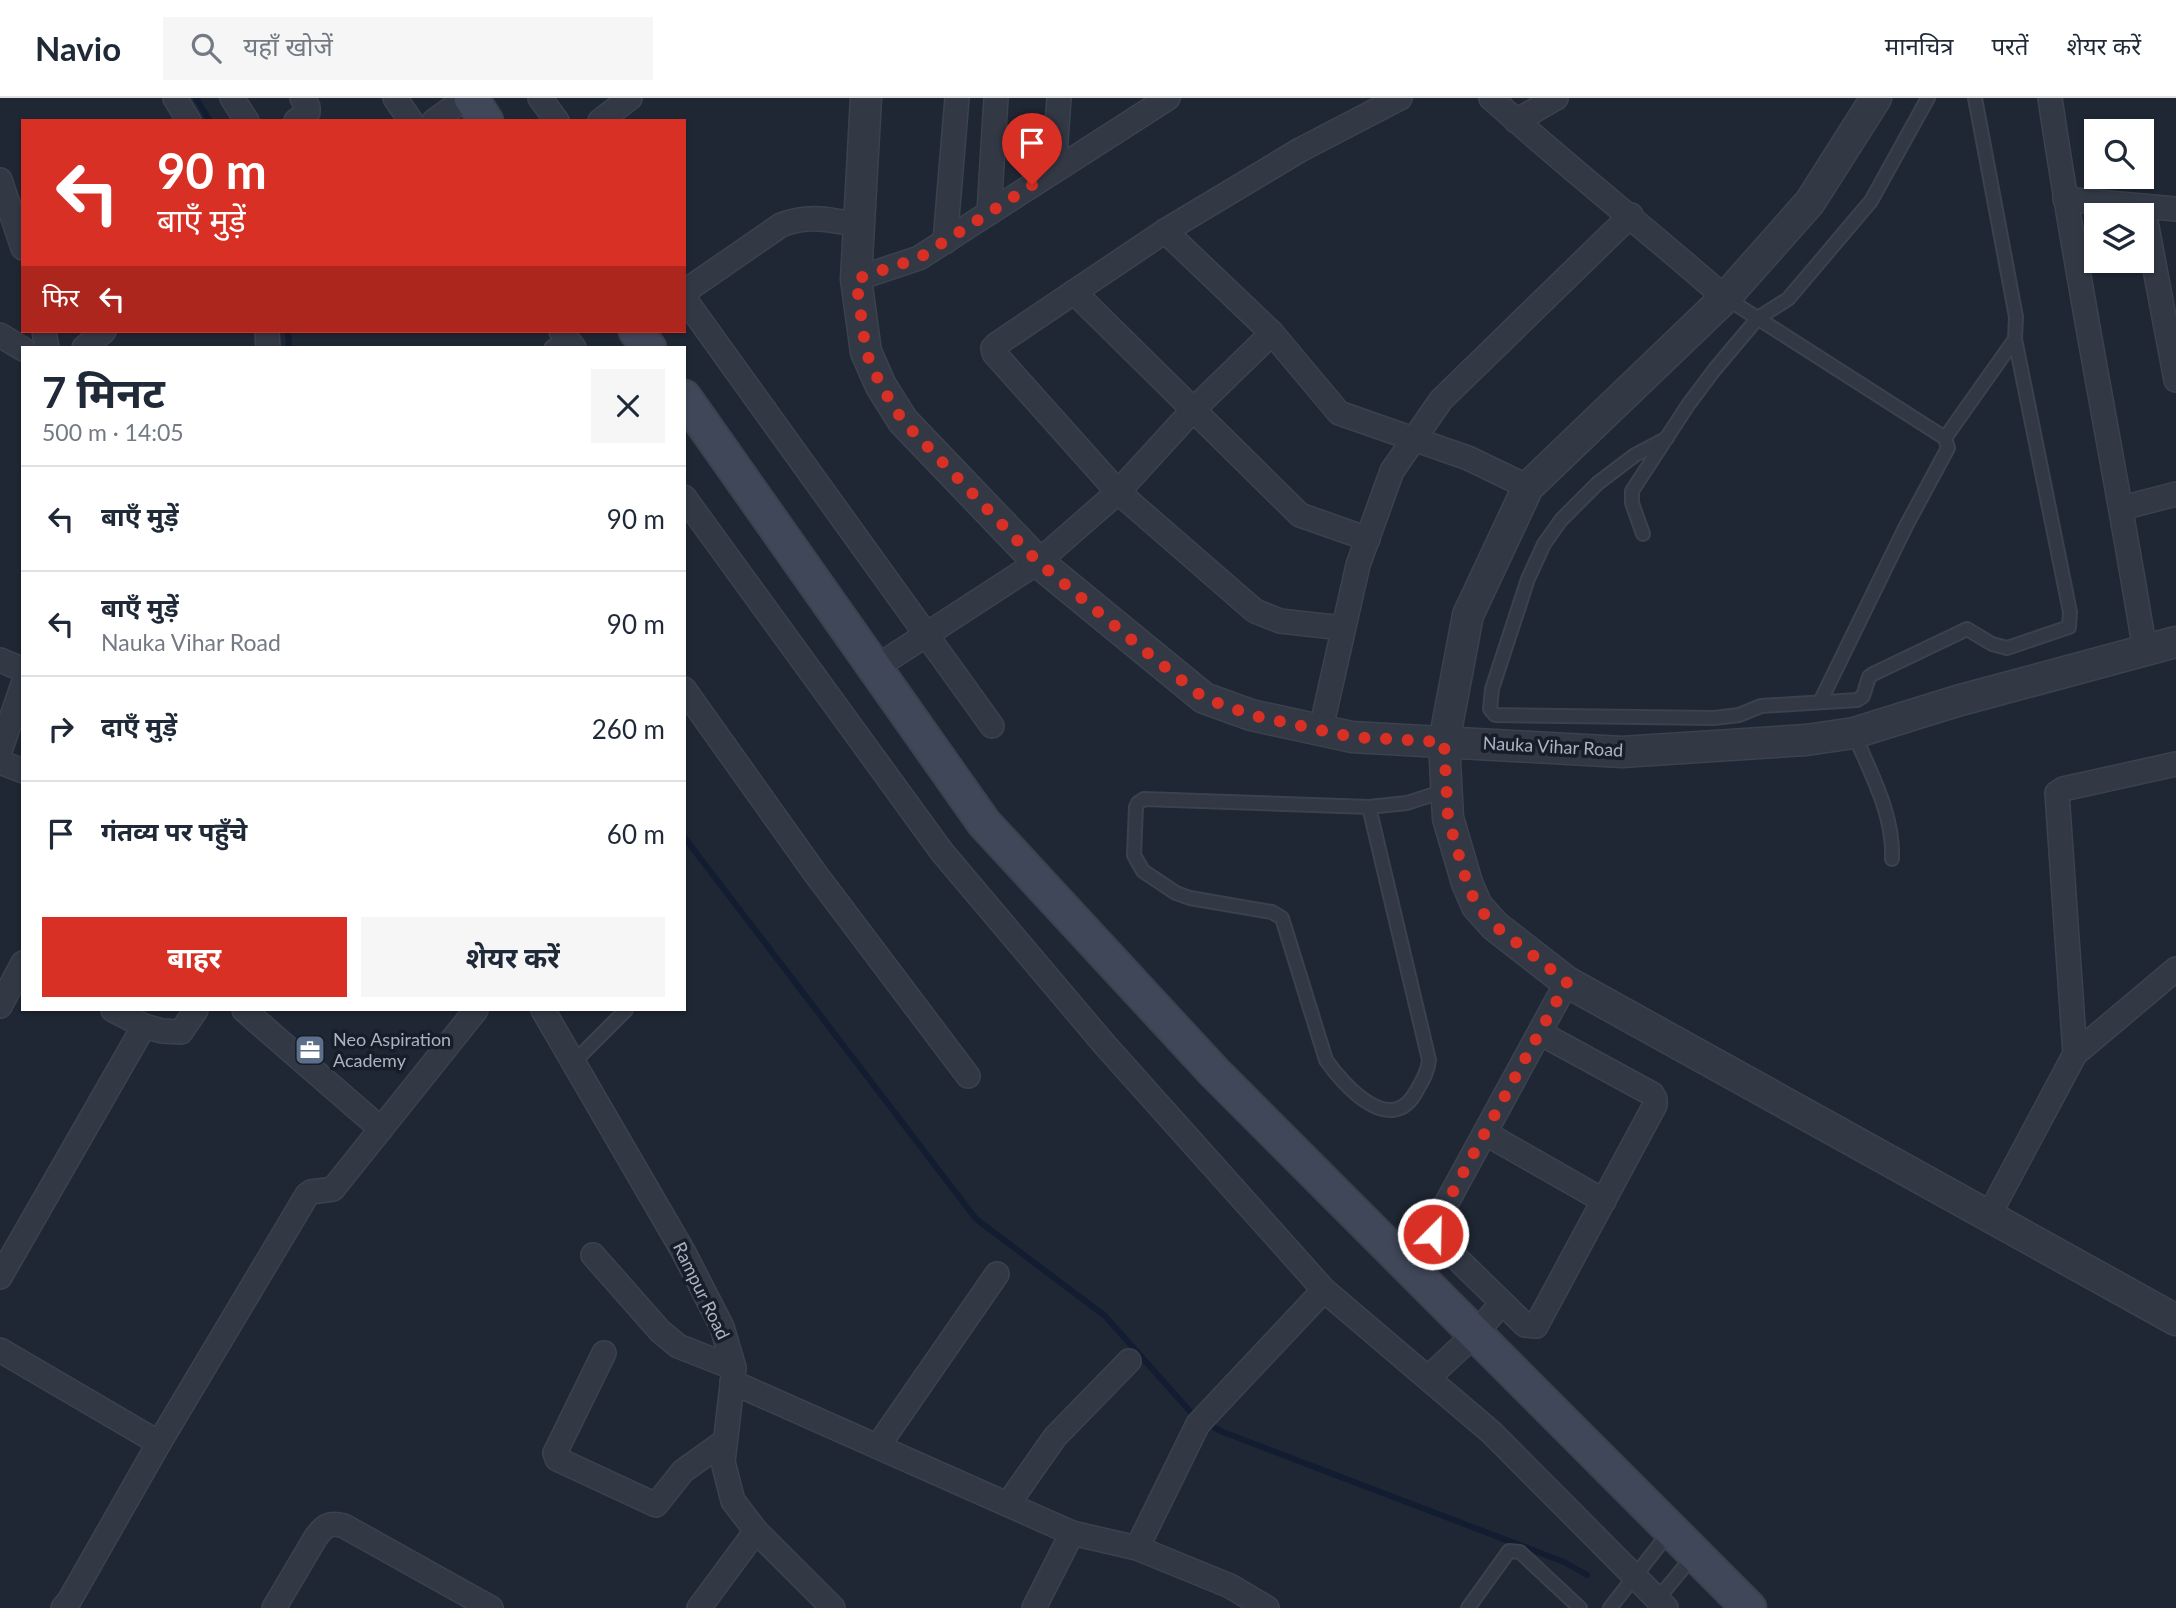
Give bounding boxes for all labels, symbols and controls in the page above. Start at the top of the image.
search box [163,17,653,80]
text: Navio [35,28,121,68]
icon: search [187,29,225,67]
text: यहाँ खोजें [243,30,333,62]
text: मानचित्र [1885,31,1953,60]
text: परतें [1991,31,2029,60]
text: शेयर करें [2067,31,2141,60]
pin [1002,113,1062,185]
map controls [2084,119,2154,273]
button: search [2084,119,2154,189]
icon: arrive [1013,124,1051,162]
text: 90 m [157,141,267,199]
icon: left [42,147,133,238]
text: बाएँ मुड़ें [157,200,246,239]
button: layers [2084,203,2154,273]
icon: left [93,280,131,318]
text: फिर [42,281,79,313]
text: 7 मिनट [42,367,165,417]
button: close [591,369,665,443]
text: 500 m · 14:05 [42,418,184,446]
icon: left [42,500,80,538]
text: बाएँ मुड़ें [101,500,179,532]
text: 90 m [607,503,665,535]
text: बाएँ मुड़ें [101,591,179,623]
icon: left [42,605,80,643]
text: 90 m [607,608,665,640]
text: Nauka Vihar Road [101,628,281,656]
icon: right [42,710,80,748]
text: दाएँ मुड़ें [101,710,177,742]
text: 260 m [592,713,665,745]
street label: Nauka Vihar Road [1482,731,1624,761]
icon: arrive [42,815,80,853]
text: गंतव्य पर पहुँचे [101,815,247,847]
text: 60 m [607,818,665,850]
button: बाहर [42,917,347,997]
button: शेयर करें [361,917,665,997]
place label: Neo Aspiration Academy [333,1028,451,1071]
office icon: Neo Aspiration Academy [293,1033,327,1067]
position arrow [1396,1197,1470,1271]
street label: Rampur Road [669,1238,735,1343]

